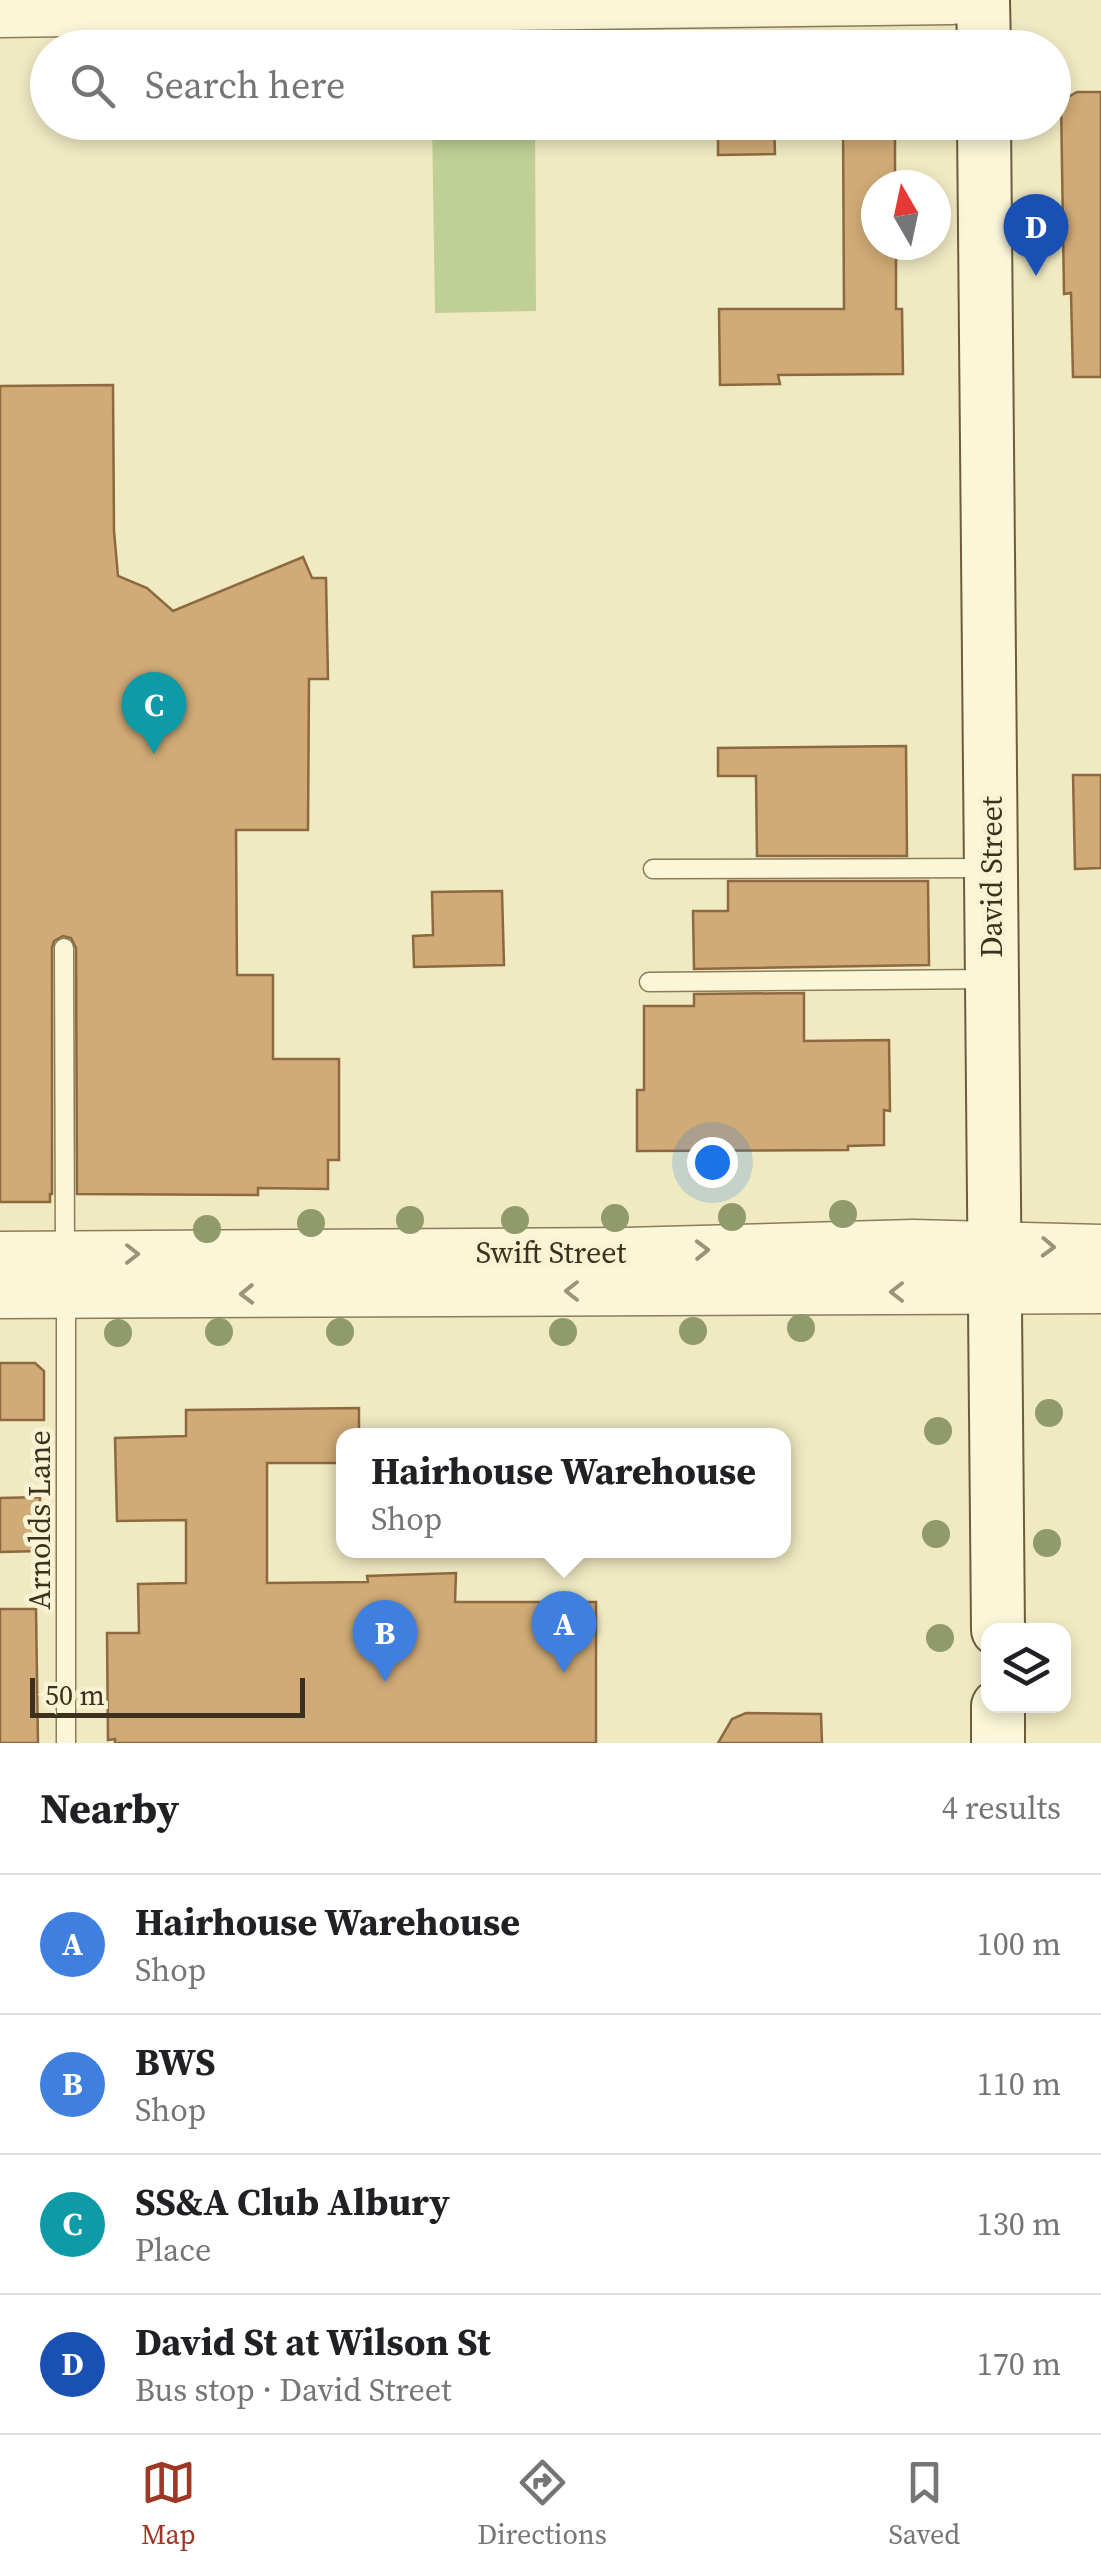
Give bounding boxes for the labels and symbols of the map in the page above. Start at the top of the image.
north arrow [861,170,951,260]
pin: D [1004,194,1068,276]
pin: C [122,672,186,754]
street label: David Street [971,796,1012,958]
your location [687,1137,738,1188]
street label: Swift Street [476,1232,626,1273]
one-way arrow [1040,1236,1056,1257]
one-way arrow [695,1239,711,1260]
one-way arrow [126,1243,141,1265]
one-way arrow [563,1280,578,1302]
one-way arrow [888,1281,904,1303]
one-way arrow [238,1283,254,1305]
street label: Arnolds Lane [19,1430,60,1610]
pin: A [532,1590,596,1673]
pin: B [352,1600,418,1682]
scale bar [30,1673,305,1718]

